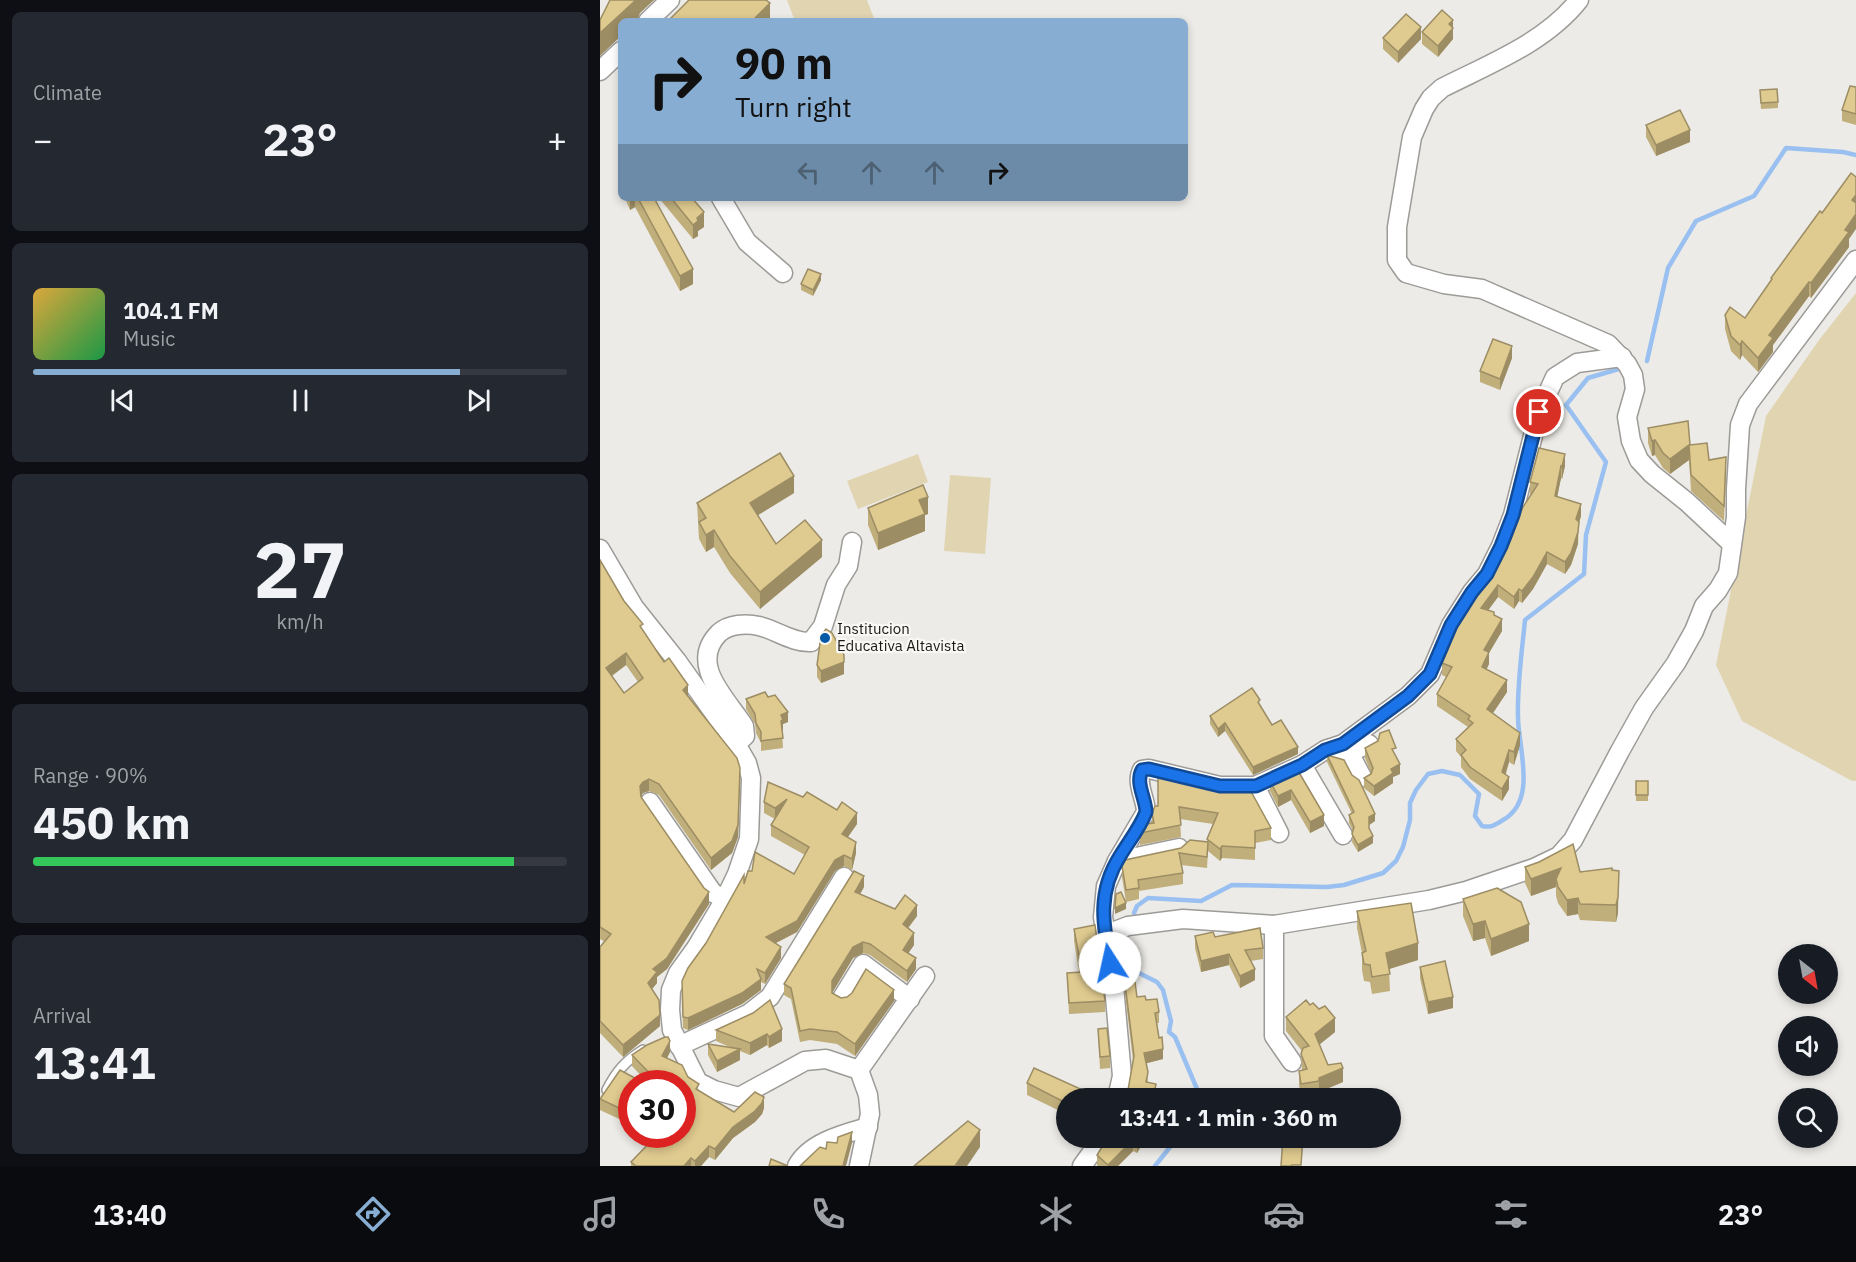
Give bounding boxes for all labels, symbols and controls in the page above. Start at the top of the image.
text: 90 m [735,36,833,91]
icon: right [636,42,714,120]
text: Climate [33,79,102,106]
text: Turn right [735,89,852,124]
text: 23° [262,110,338,168]
text: − [33,118,53,161]
text: + [547,118,567,161]
icon: left [792,156,825,189]
icon: ahead [855,156,888,189]
icon: ahead [918,156,951,189]
icon: right [981,156,1014,189]
text: 104.1 FM [123,296,219,325]
text: Music [123,325,175,352]
icon: previous [106,384,139,417]
icon: pause [284,384,317,417]
icon: next [462,384,495,417]
pin [1513,386,1564,437]
icon: arrive [1522,395,1555,428]
text: 27 [253,518,347,619]
text: km/h [276,608,324,635]
place label: Institucion Educativa Altavista [837,619,965,655]
marker: Institucion Educativa Altavista [818,631,832,645]
text: Range · 90% [33,762,148,789]
text: 450 km [33,793,191,851]
position arrow [1078,931,1142,995]
north arrow [1778,944,1838,1004]
map controls [1778,944,1838,1148]
text: Arrival [33,1002,91,1029]
button: sound [1778,1016,1838,1076]
text: 13:41 [33,1033,156,1091]
speed limit sign: 30 [618,1070,696,1148]
button: search [1778,1088,1838,1148]
text: 13:41 · 1 min · 360 m [1119,1103,1338,1132]
icon: directions [352,1193,394,1235]
icon: music [580,1193,622,1235]
icon: phone [807,1193,849,1235]
icon: climate [1035,1193,1077,1235]
icon: car [1263,1193,1305,1235]
icon: filters [1490,1193,1532,1235]
text: 13:40 [93,1197,167,1232]
text: 23° [1718,1197,1763,1232]

